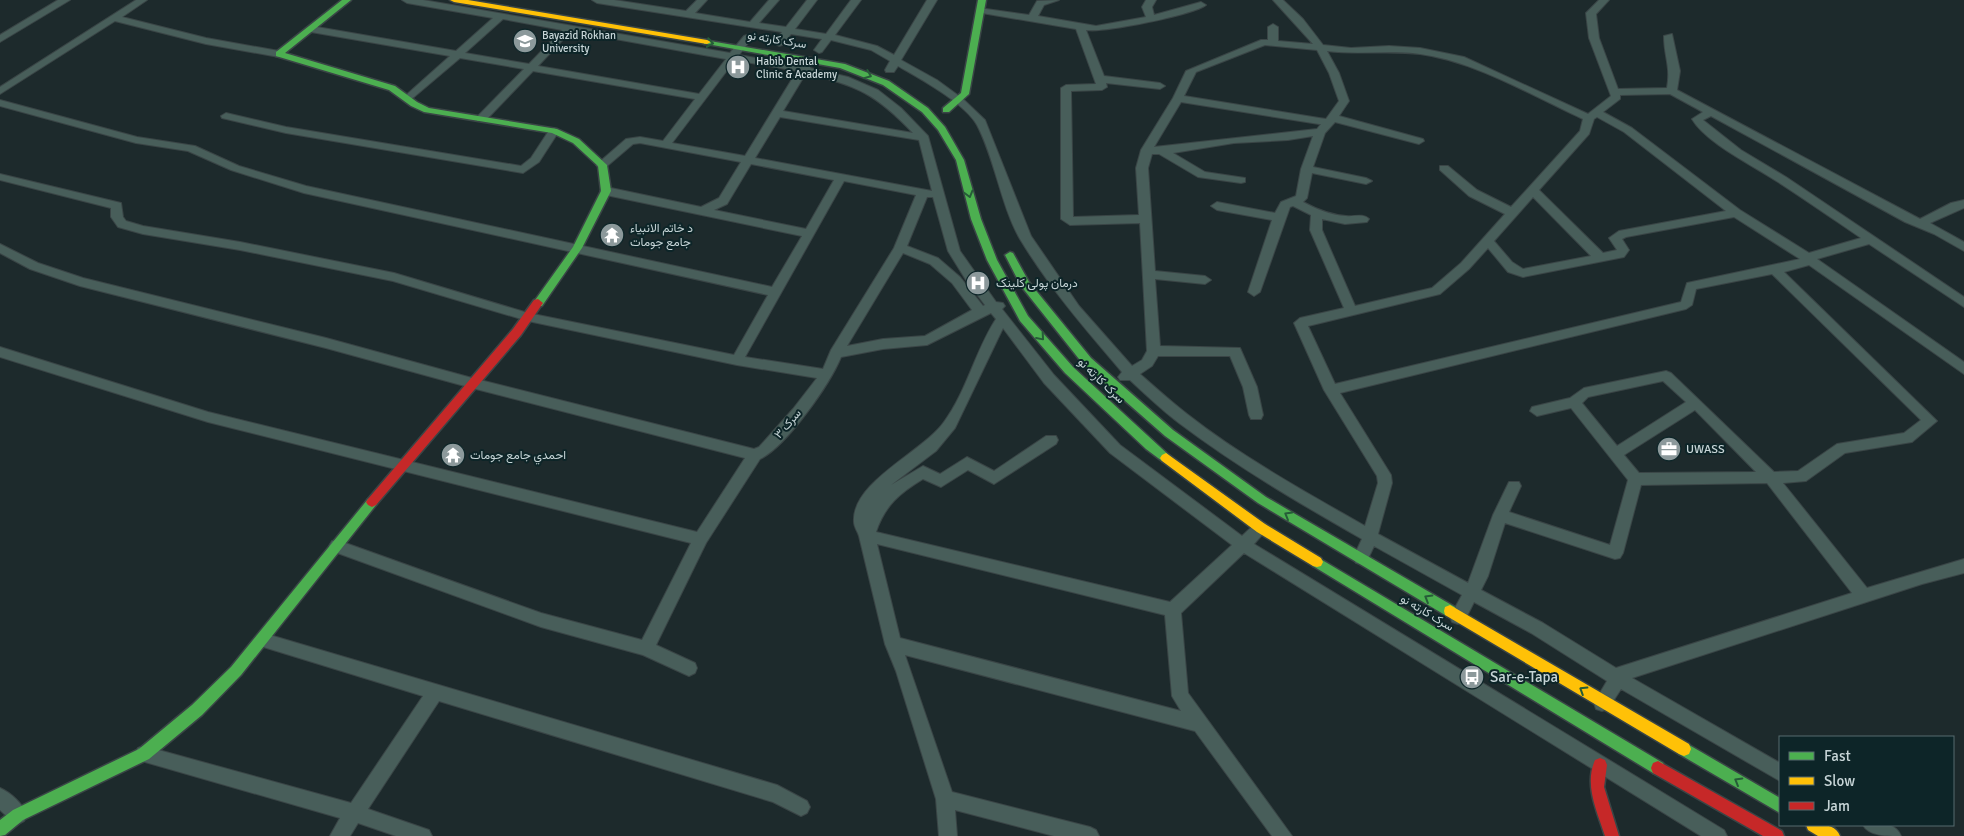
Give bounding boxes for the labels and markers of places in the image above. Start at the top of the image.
school or university icon: Bayazid Rokhan University [512,28,538,54]
place label: Bayazid Rokhan University [542,29,616,55]
hospital icon: Habib Dental Clinic & Academy [725,54,751,80]
place label: Habib Dental Clinic & Academy [756,55,838,81]
place label: د خاتم الانبیاء جامع جومات [630,221,693,251]
temple icon: د خاتم الانبیاء جامع جومات [599,222,625,248]
hospital icon: درمان پولی کلینک [965,270,991,296]
place label: درمان پولی کلینک [996,276,1078,291]
office icon: UWASS [1656,436,1682,462]
temple icon: احمدي جامع جومات [440,442,466,468]
place label: UWASS [1686,442,1725,457]
place label: احمدي جامع جومات [470,448,566,465]
bus stop icon: Sar-e-Tapa [1459,664,1485,690]
place label: Sar-e-Tapa [1490,668,1558,686]

